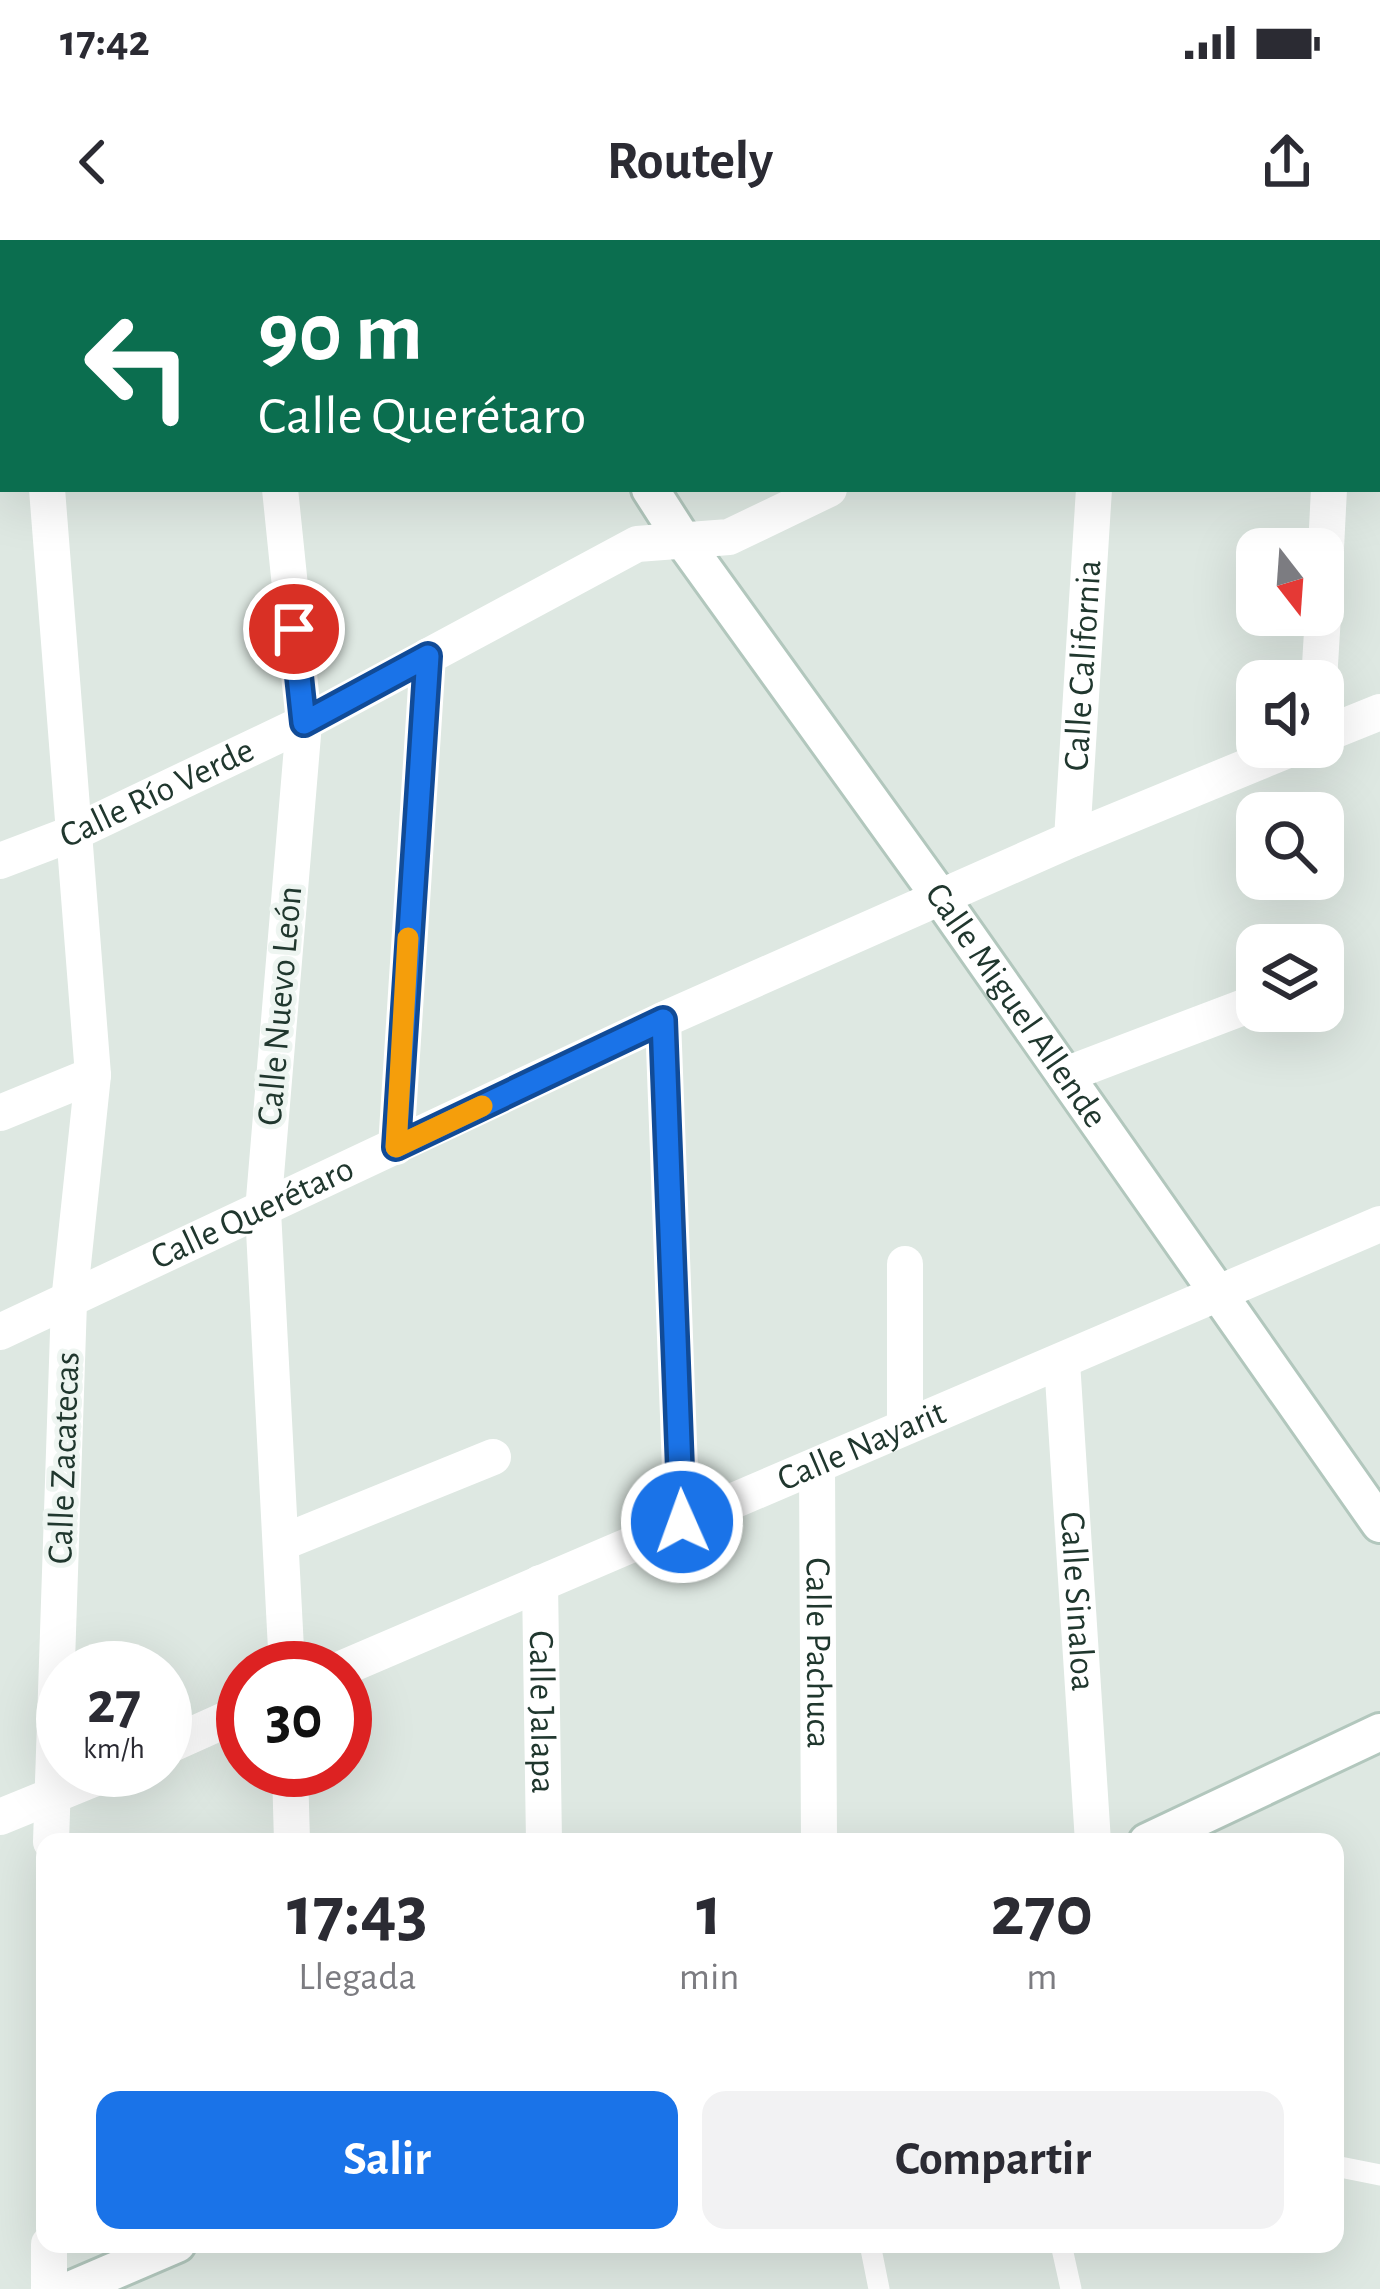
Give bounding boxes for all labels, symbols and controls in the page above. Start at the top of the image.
text: 17:42 [60,19,150,64]
icon: back [60,129,126,195]
icon: share [1254,129,1320,195]
text: Routely [607,135,773,189]
icon: left [60,288,216,444]
text: 90 m [258,292,423,376]
text: Calle Querétaro [258,390,586,444]
north arrow [1236,528,1344,636]
map controls [1236,528,1344,1032]
street label: Calle California [1058,558,1108,772]
pin [243,578,345,680]
icon: arrive [261,596,327,662]
button: sound [1236,660,1344,768]
street label: Calle Río Verde [55,732,259,854]
button: search [1236,792,1344,900]
street label: Calle Miguel Allende [918,877,1114,1134]
street label: Calle Nuevo León [252,885,308,1127]
button: layers [1236,924,1344,1032]
street label: Calle Querétaro [146,1150,359,1276]
street label: Calle Zacatecas [42,1351,86,1565]
street label: Calle Nayarit [772,1394,951,1498]
position arrow [619,1459,745,1585]
street label: Calle Sinaloa [1054,1511,1101,1692]
street label: Calle Pachuca [799,1557,837,1749]
street label: Calle Jalapa [523,1630,561,1794]
speed limit sign: 30 [216,1641,372,1797]
text: 27 [87,1674,141,1734]
text: km/h [83,1734,145,1764]
text: 17:43 [287,1876,428,1948]
text: 1 [696,1876,722,1948]
text: 270 [990,1876,1093,1948]
text: Llegada [298,1958,416,1997]
text: min [679,1958,740,1997]
text: m [1026,1958,1057,1997]
button: Salir [96,2091,678,2229]
button: Compartir [702,2091,1284,2229]

